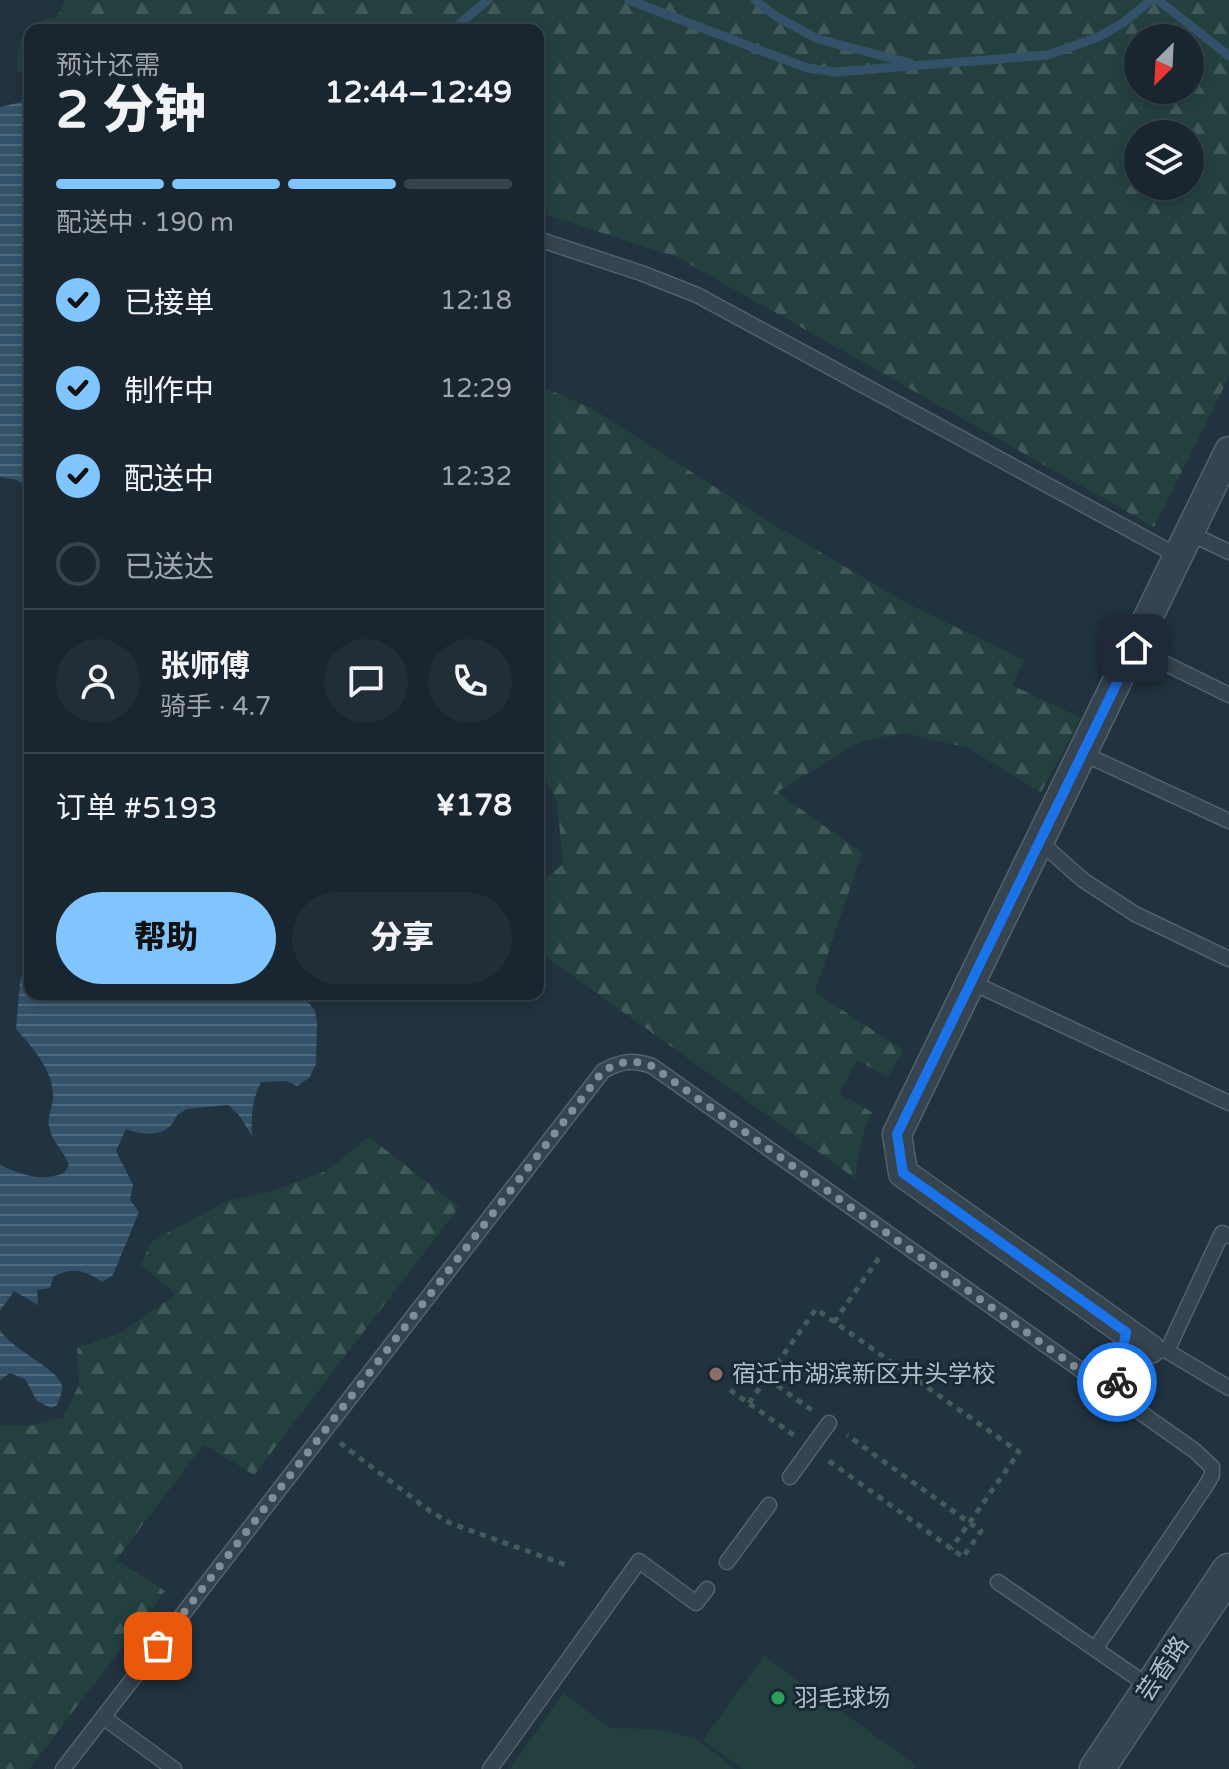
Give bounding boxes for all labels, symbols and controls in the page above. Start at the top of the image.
north arrow [1124,24,1204,104]
map controls [1124,24,1204,200]
text: 预计还需 [56,50,160,81]
text: 12:44–12:49 [325,74,512,111]
text: 2 分钟 [56,79,206,142]
button: layers [1124,120,1204,200]
text: 配送中 · 190 m [56,207,234,238]
icon: check [56,278,100,322]
text: 已接单 [124,285,214,322]
text: 12:18 [440,285,512,316]
icon: check [56,366,100,410]
text: 制作中 [124,373,214,410]
text: 12:29 [440,373,512,404]
icon: check [56,454,100,498]
text: 配送中 [124,461,214,498]
text: 12:32 [440,461,512,492]
text: 已送达 [124,549,214,586]
pin [1100,614,1168,682]
icon: home [1112,626,1156,670]
button: person [56,639,140,723]
button: chat [324,639,408,723]
button: phone [428,639,512,723]
text: 张师傅 [160,648,250,685]
text: 骑手 · 4.7 [160,691,271,722]
text: ¥178 [436,787,512,824]
text: 订单 #5193 [56,790,218,827]
button: 帮助 [56,892,276,984]
button: 分享 [292,892,512,984]
courier [1077,1342,1157,1422]
place label: 宿迁市湖滨新区井头学校 [732,1360,996,1389]
icon: bike [1095,1360,1139,1404]
marker: 宿迁市湖滨新区井头学校 [707,1365,725,1383]
pin [124,1612,192,1680]
icon: bag [136,1624,180,1668]
street label: 芸香路 [1131,1631,1195,1707]
place label: 羽毛球场 [794,1684,890,1713]
marker: 羽毛球场 [769,1689,787,1707]

